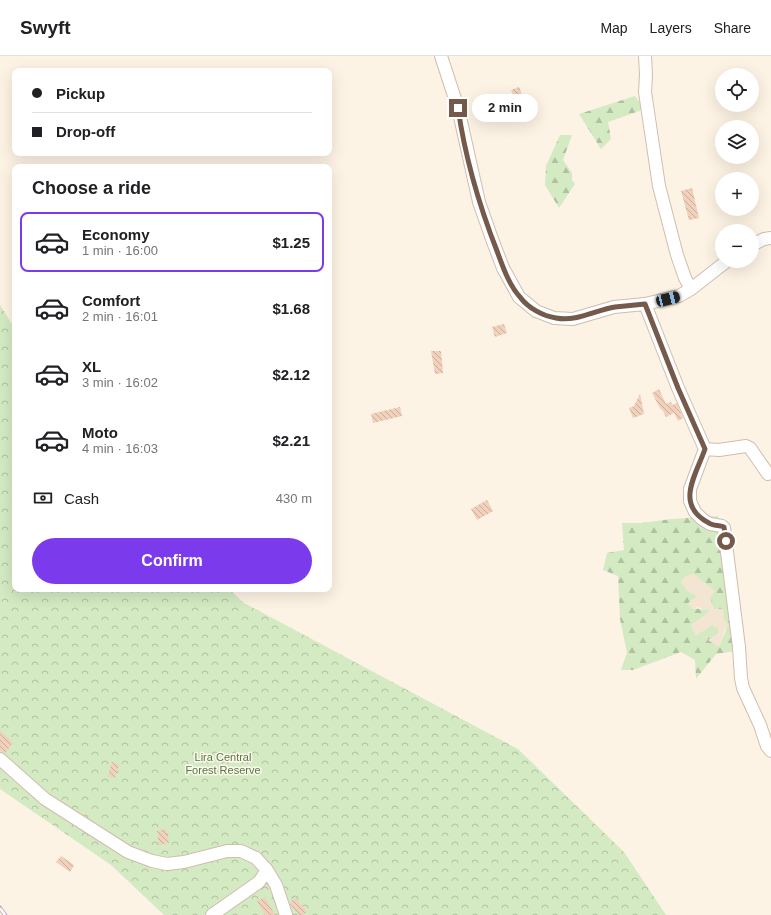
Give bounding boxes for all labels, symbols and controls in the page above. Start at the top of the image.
text: Swyft [20,17,71,38]
text: Map [600,20,628,36]
text: Layers [650,20,692,36]
text: Share [714,20,751,36]
map controls [715,68,759,268]
button: locate [715,68,759,112]
text: Pickup [56,85,105,102]
callout: 2 min [472,94,538,122]
route end [449,99,467,117]
text: 2 min [488,100,522,115]
button: layers [715,120,759,164]
text: Drop-off [56,123,115,140]
button: + [715,172,759,216]
text: Choose a ride [32,178,151,198]
icon: car [34,224,70,260]
button: − [715,224,759,268]
text: Economy [82,226,150,243]
text: $1.25 [272,234,310,251]
text: 1 min · 16:00 [82,243,158,258]
icon: car [34,290,70,326]
car [655,290,681,308]
text: Comfort [82,292,140,309]
text: $1.68 [272,300,310,317]
text: 2 min · 16:01 [82,309,158,324]
icon: car [34,356,70,392]
text: XL [82,358,101,375]
text: $2.12 [272,366,310,383]
text: 3 min · 16:02 [82,375,158,390]
icon: car [34,422,70,458]
text: Moto [82,424,118,441]
text: $2.21 [272,432,310,449]
text: 4 min · 16:03 [82,441,158,456]
icon: cash [32,487,54,509]
text: Cash [64,490,99,507]
text: 430 m [276,491,312,506]
route start [717,532,735,550]
button: Confirm [32,538,312,584]
park label: Lira Central Forest Reserve [185,751,261,776]

